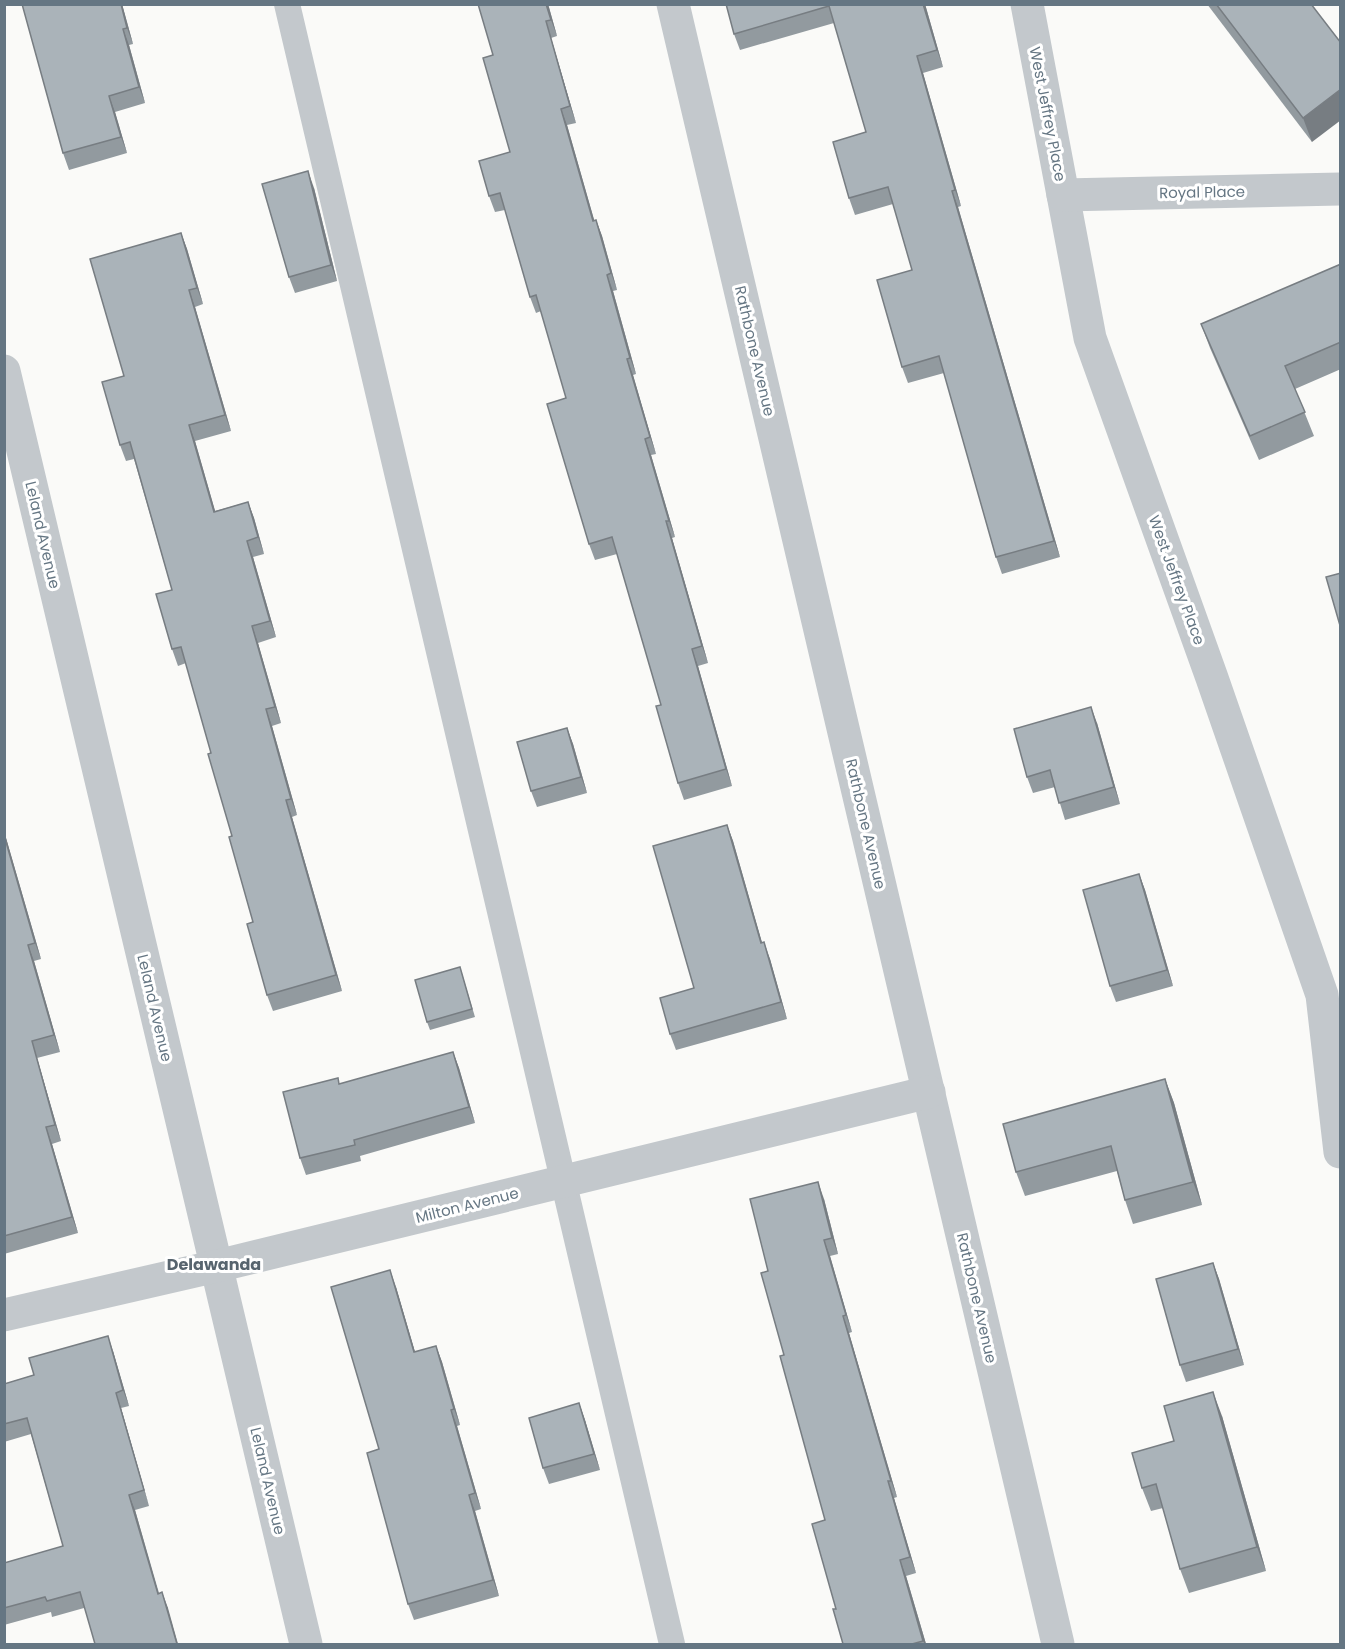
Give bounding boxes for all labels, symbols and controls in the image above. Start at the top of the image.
street label: West Jeffrey Place [1025,45,1071,183]
street label: Royal Place [1159,181,1245,203]
street label: Rathbone Avenue [730,284,780,418]
street label: Leland Avenue [20,479,66,591]
street label: West Jeffrey Place [1144,512,1210,648]
street label: Rathbone Avenue [841,757,891,891]
street label: Leland Avenue [132,952,178,1064]
street label: Milton Avenue [413,1182,521,1228]
street label: Rathbone Avenue [952,1231,1002,1365]
district label: Delawanda [167,1253,261,1276]
street label: Leland Avenue [245,1425,291,1537]

